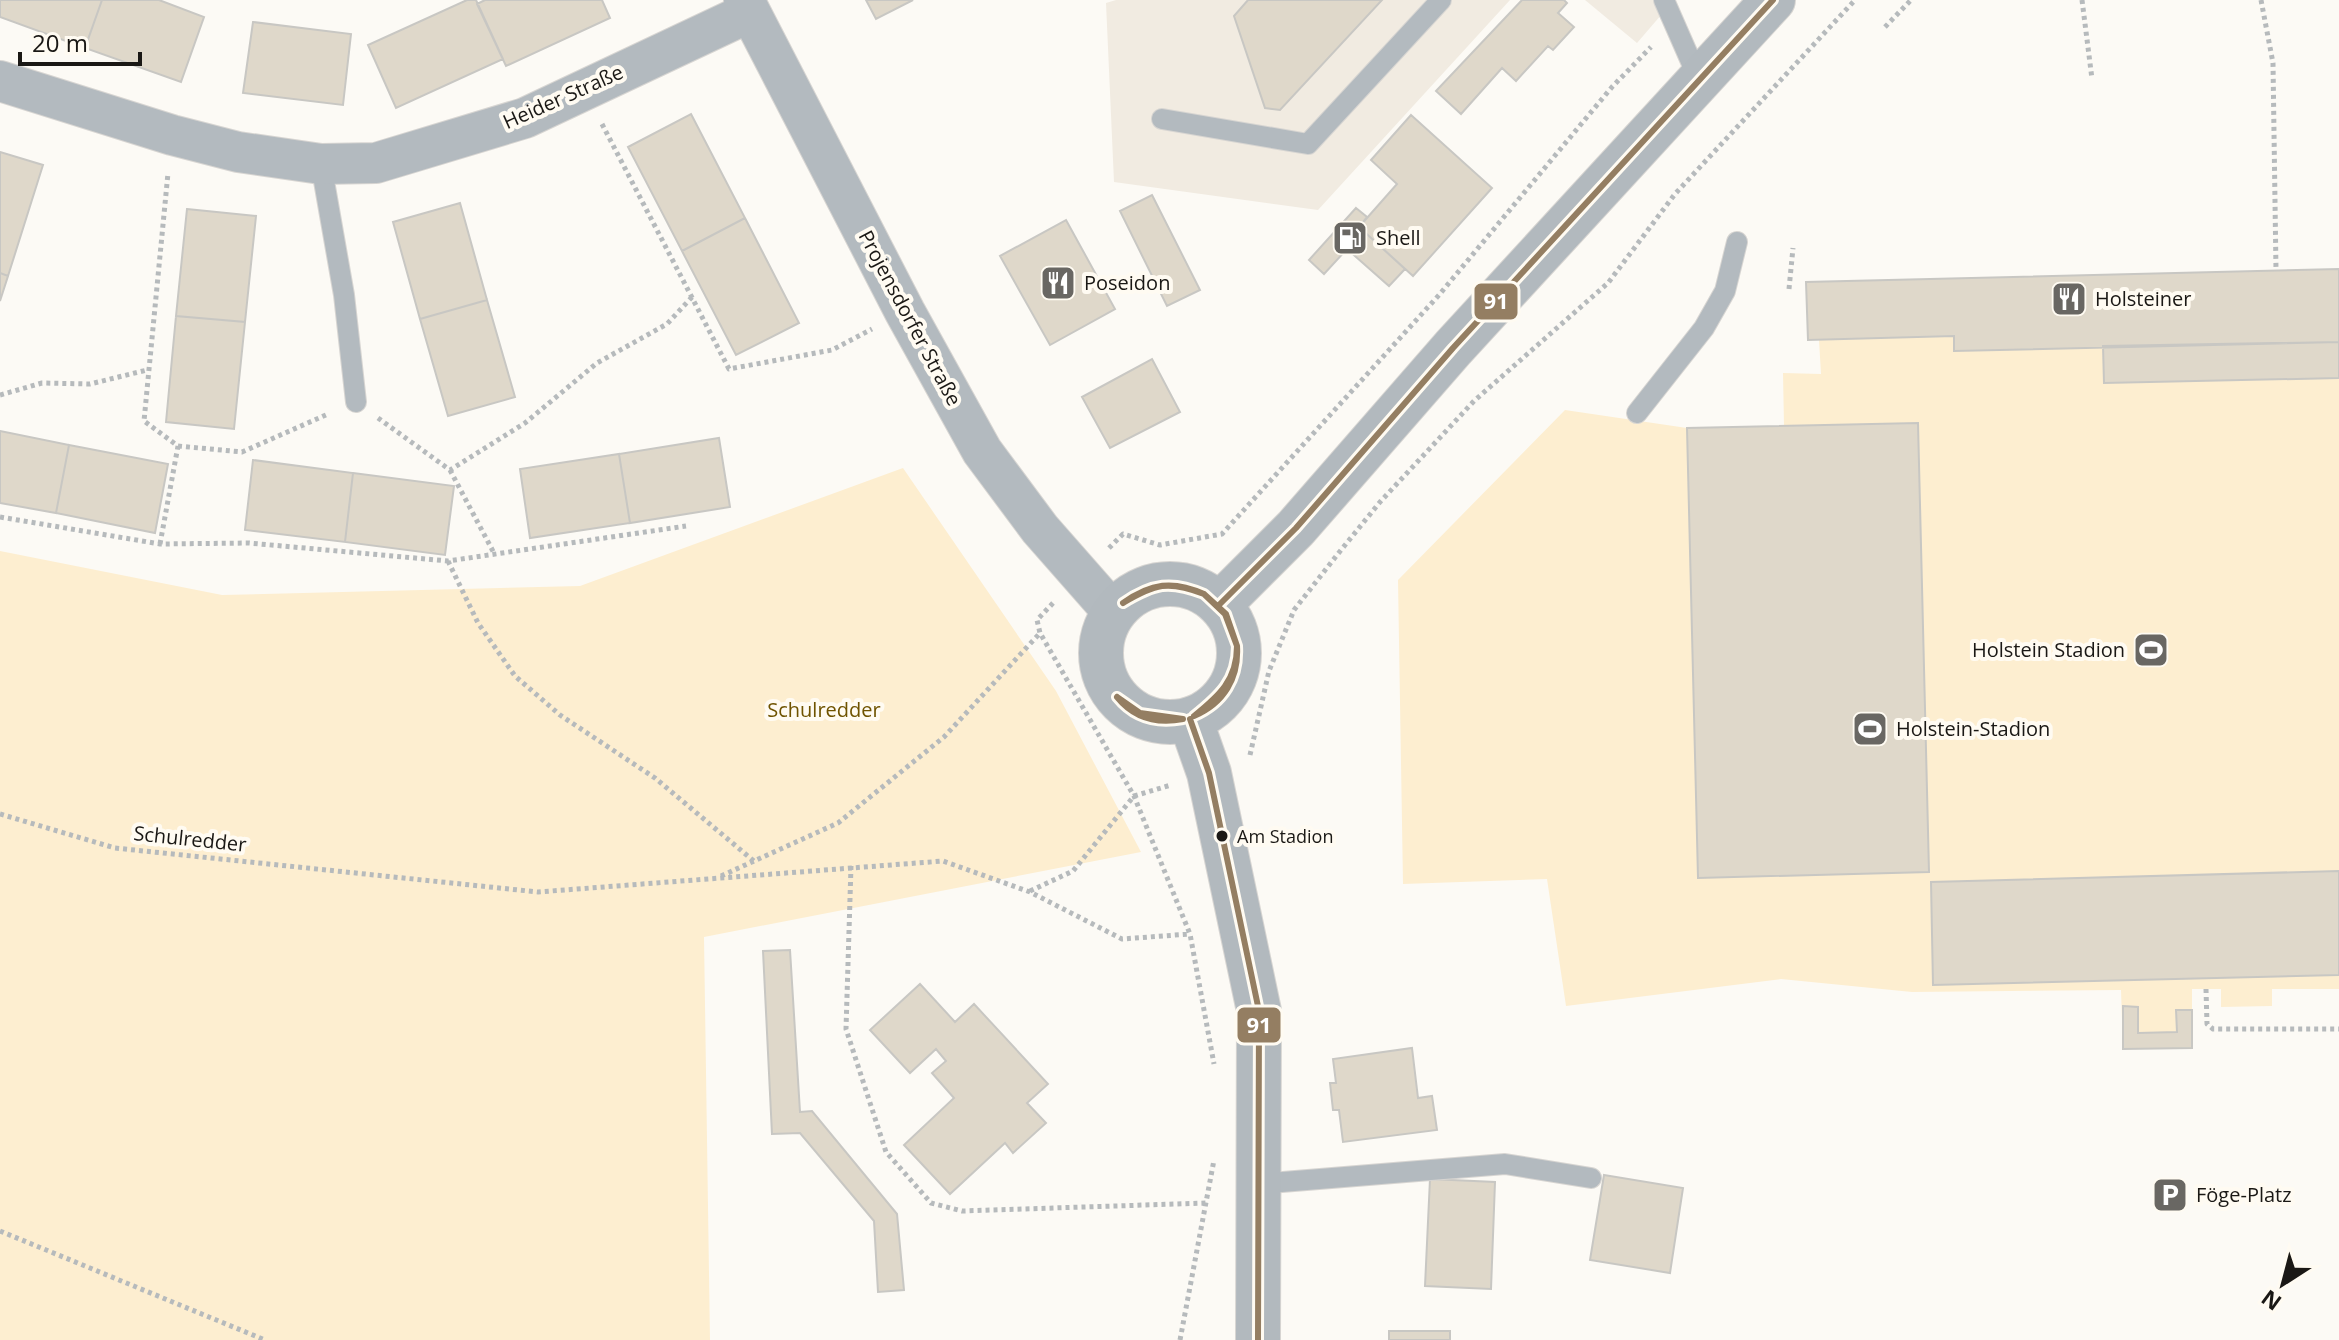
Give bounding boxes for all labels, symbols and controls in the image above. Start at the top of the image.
scale bar [20,16,140,66]
text: 20 m [32,26,88,59]
street label: Heider Straße [498,58,627,135]
fuel station icon: Shell [1331,219,1369,257]
place label: Shell [1376,224,1421,251]
street label: Projensdorfer Straße [853,225,968,410]
restaurant icon: Poseidon [1039,264,1077,302]
place label: Poseidon [1084,269,1170,296]
restaurant icon: Holsteiner [2050,280,2088,318]
line badge: 91 [1473,282,1519,321]
text: 91 [1483,285,1509,315]
place label: Holsteiner [2095,285,2191,312]
sports icon: Holstein Stadion [2132,631,2170,669]
place label: Holstein Stadion [1972,636,2125,663]
park label: Schulredder [767,696,881,723]
sports icon: Holstein-Stadion [1851,710,1889,748]
place label: Holstein-Stadion [1896,715,2050,742]
street label: Schulredder [132,819,248,858]
place label: Am Stadion [1237,824,1333,848]
marker: Am Stadion [1214,828,1230,844]
line badge: 91 [1236,1006,1282,1044]
text: 91 [1246,1009,1272,1039]
parking icon: Föge-Platz [2151,1176,2189,1214]
place label: Föge-Platz [2196,1181,2292,1208]
north arrow [2243,1244,2323,1324]
text: N [2255,1284,2287,1318]

